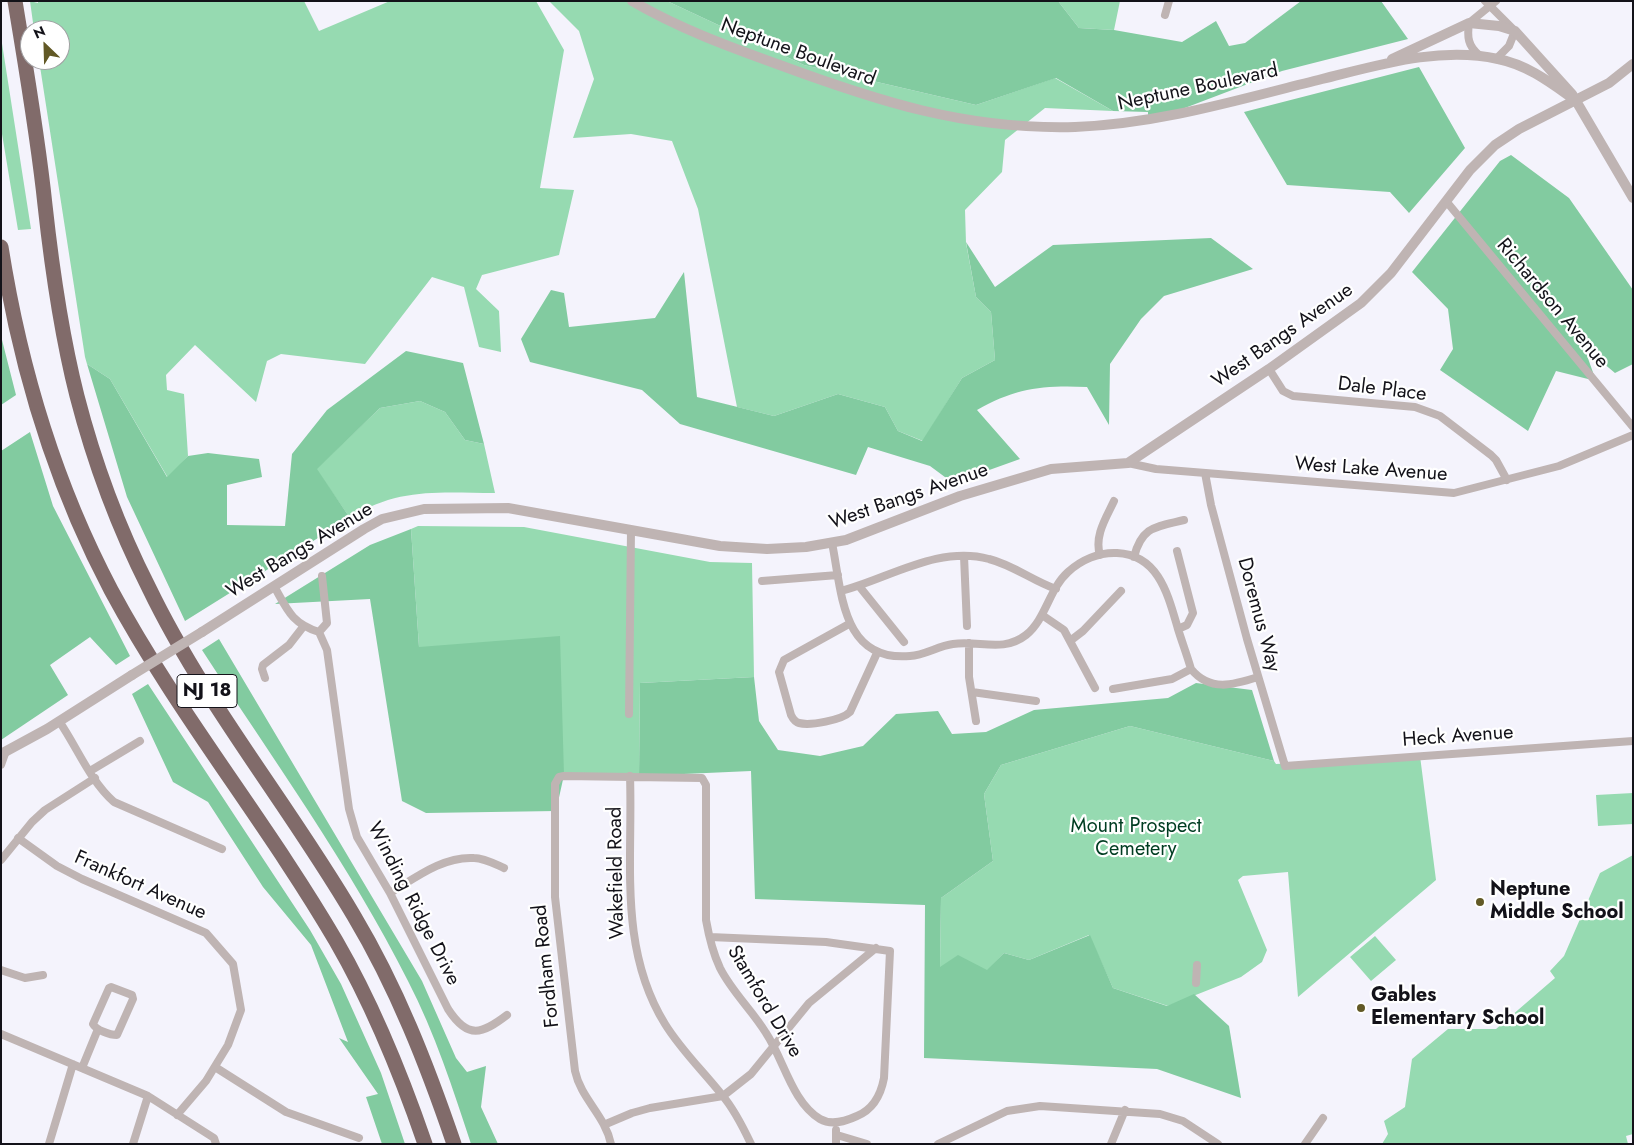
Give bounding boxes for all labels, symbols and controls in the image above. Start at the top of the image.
street label: Neptune Boulevard [717,14,879,92]
north arrow [20,20,70,70]
text: N [30,21,48,44]
street label: Neptune Boulevard [1116,59,1280,117]
street label: Richardson Avenue [1491,234,1613,374]
street label: West Bangs Avenue [1208,278,1358,394]
street label: Dale Place [1336,373,1428,407]
street label: West Lake Avenue [1294,453,1448,487]
street label: West Bangs Avenue [826,459,992,535]
street label: West Bangs Avenue [223,498,377,604]
street label: Doremus Way [1231,555,1285,675]
road number: NJ 18 [177,674,237,708]
street label: Heck Avenue [1402,721,1514,753]
street label: Wakefield Road [604,807,630,939]
park label: Mount Prospect Cemetery [1070,815,1202,862]
street label: Winding Ridge Drive [361,818,465,990]
street label: Frankfort Avenue [70,846,210,926]
place label: Neptune Middle School [1490,878,1624,925]
marker: Neptune Middle School [1474,896,1486,908]
street label: Fordham Road [529,903,565,1029]
street label: Stamford Drive [721,942,807,1062]
place label: Gables Elementary School [1371,984,1544,1031]
marker: Gables Elementary School [1355,1002,1367,1014]

